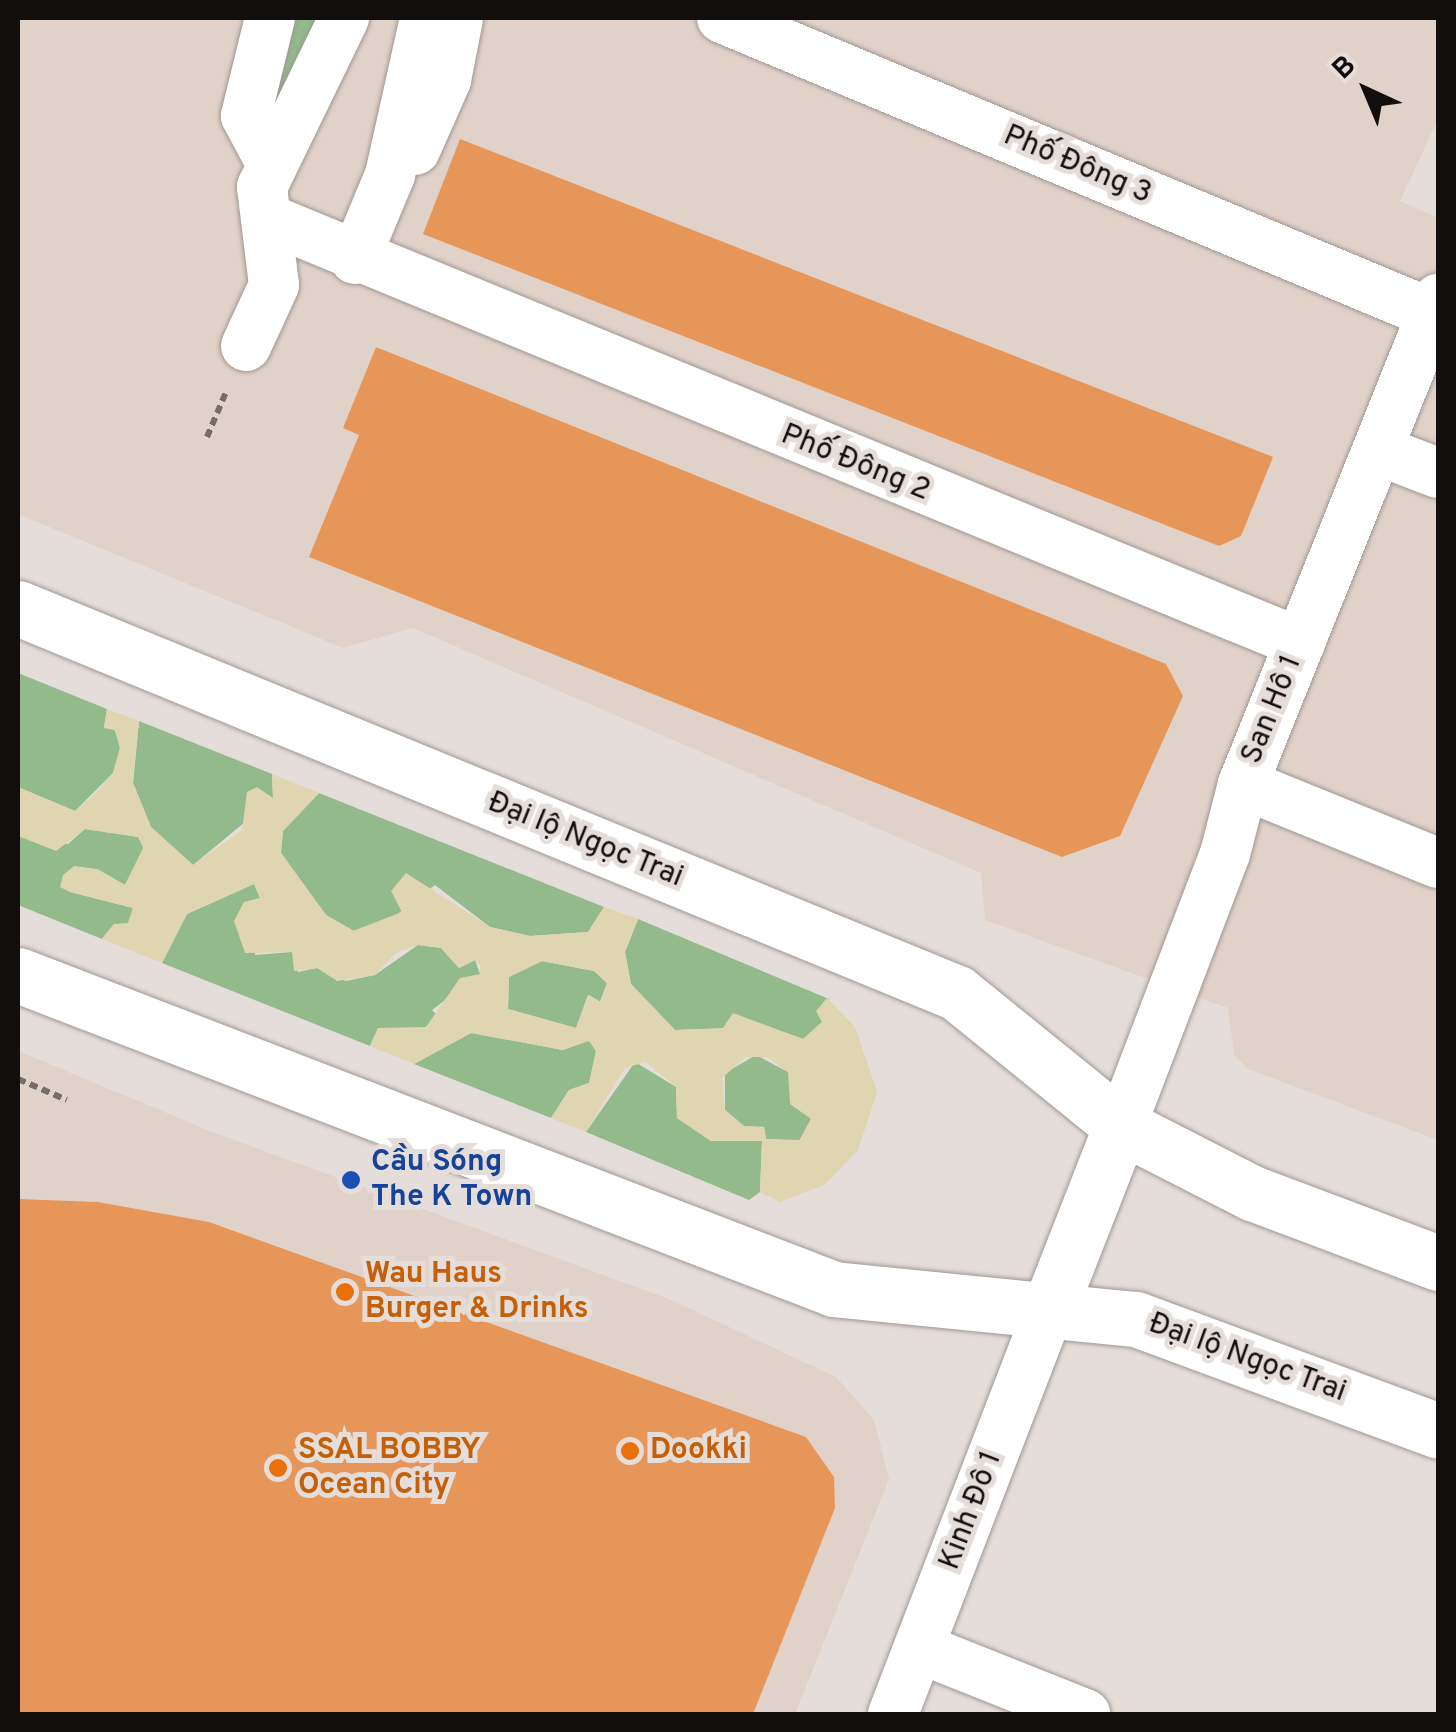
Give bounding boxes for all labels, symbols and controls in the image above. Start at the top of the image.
north arrow [1316,40,1416,140]
text: B [1326,49,1365,88]
street label: Phố Đông 3 [998,119,1156,213]
street label: Phố Đông 2 [775,418,935,510]
street label: San Hô 1 [1235,650,1311,770]
street label: Đại lộ Ngọc Trai [482,785,688,897]
place label: Cầu Sóng The K Town [371,1145,532,1216]
marker: Cầu Sóng The K Town [340,1169,362,1191]
place label: Wau Haus Burger & Drinks [365,1257,589,1328]
marker: Wau Haus Burger & Drinks [334,1281,356,1303]
street label: Đại lộ Ngọc Trai [1143,1306,1351,1412]
place label: SSAL BOBBY Ocean City [298,1433,481,1504]
place label: Dookki [650,1433,747,1469]
marker: Dookki [619,1440,641,1462]
street label: Kinh Đô 1 [933,1447,1011,1575]
marker: SSAL BOBBY Ocean City [267,1457,289,1479]

